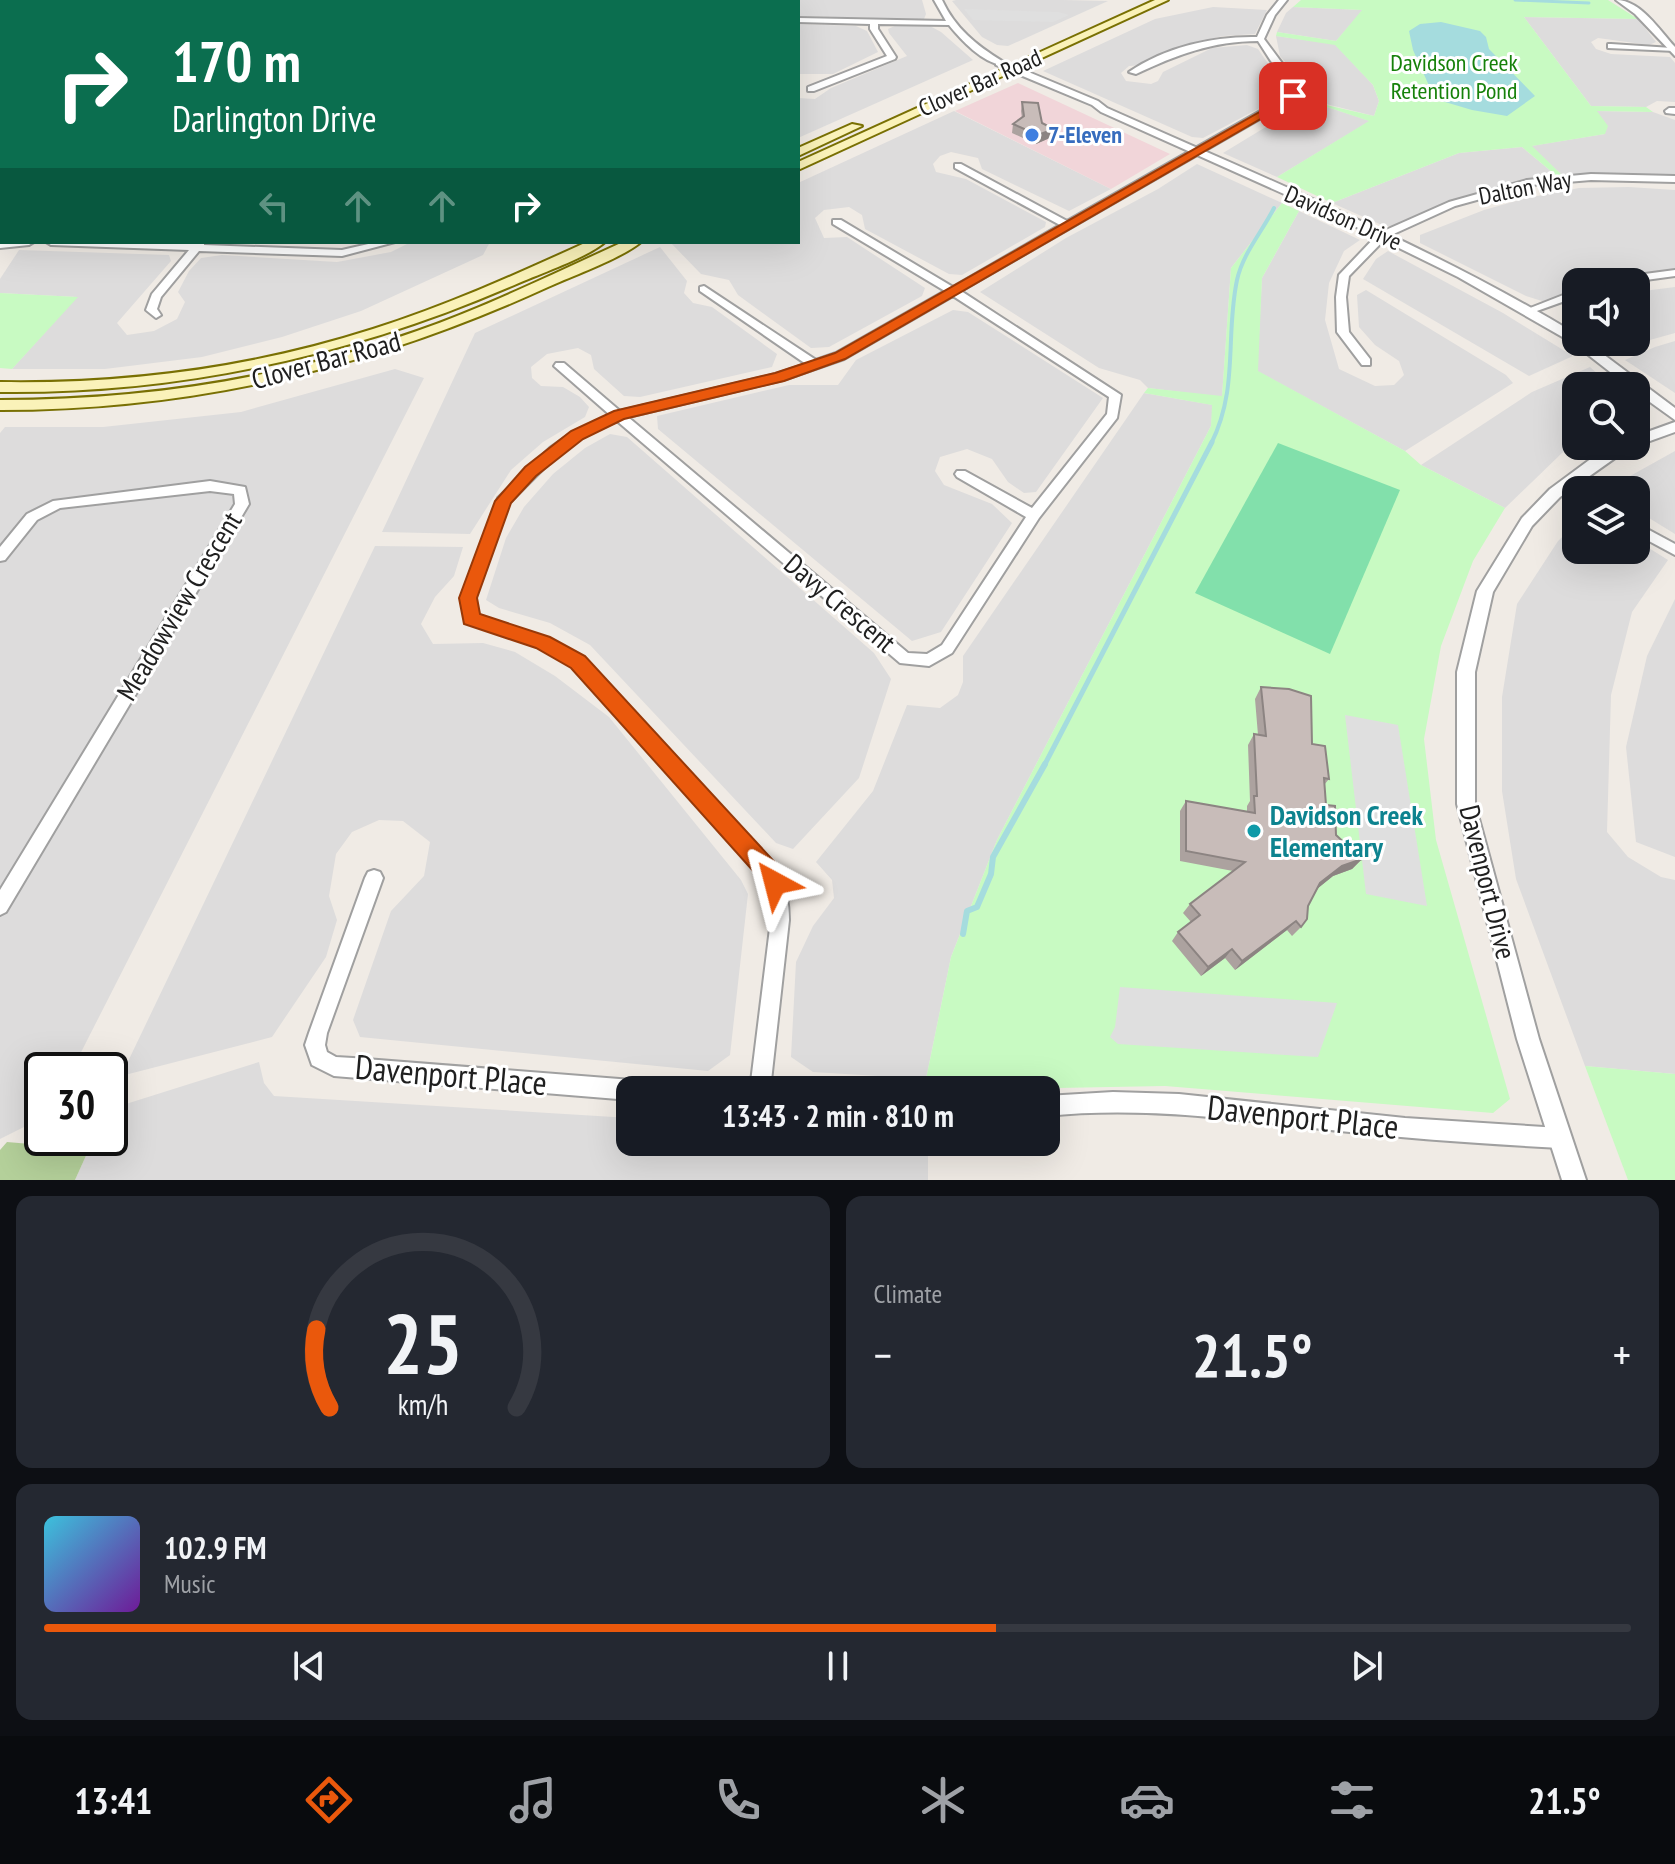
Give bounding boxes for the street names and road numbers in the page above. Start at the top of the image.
street label: Clover Bar Road [914,42,1046,123]
street label: Dalton Way [1476,163,1574,212]
street label: Davidson Drive [1280,178,1407,257]
street label: Clover Bar Road [247,322,405,397]
street label: Meadowview Crescent [108,504,250,707]
street label: Davy Crescent [777,545,904,660]
street label: Davenport Drive [1451,801,1526,963]
street label: Davenport Place [353,1044,549,1104]
street label: Davenport Place [1205,1084,1401,1148]

